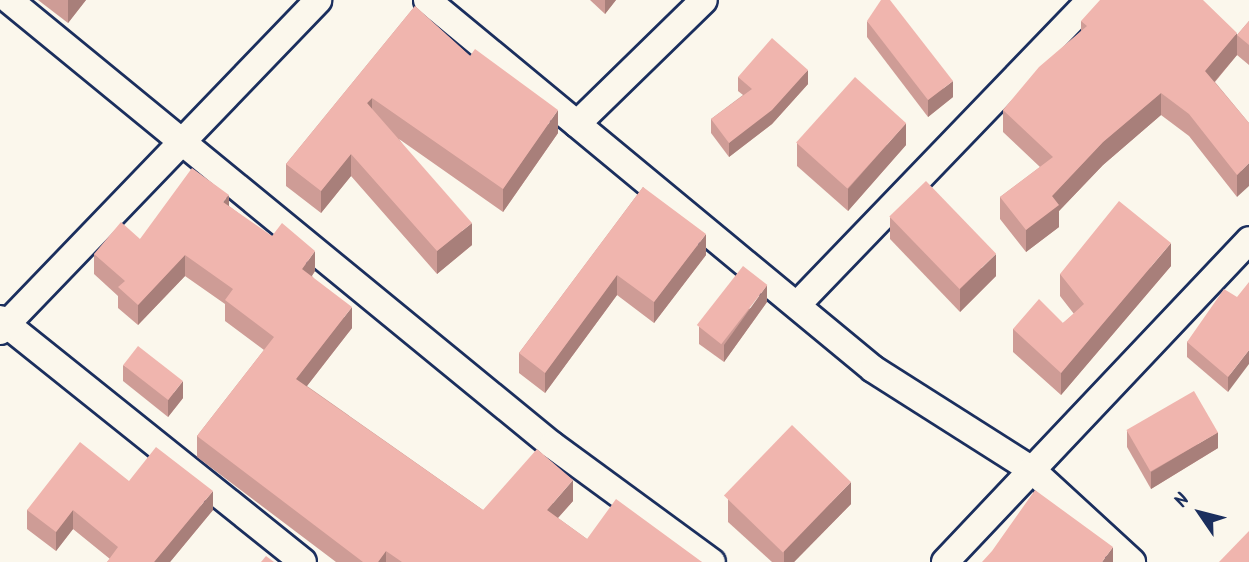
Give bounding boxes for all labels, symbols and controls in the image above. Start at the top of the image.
north arrow [1165,478,1235,548]
text: N [1167,487,1199,514]

